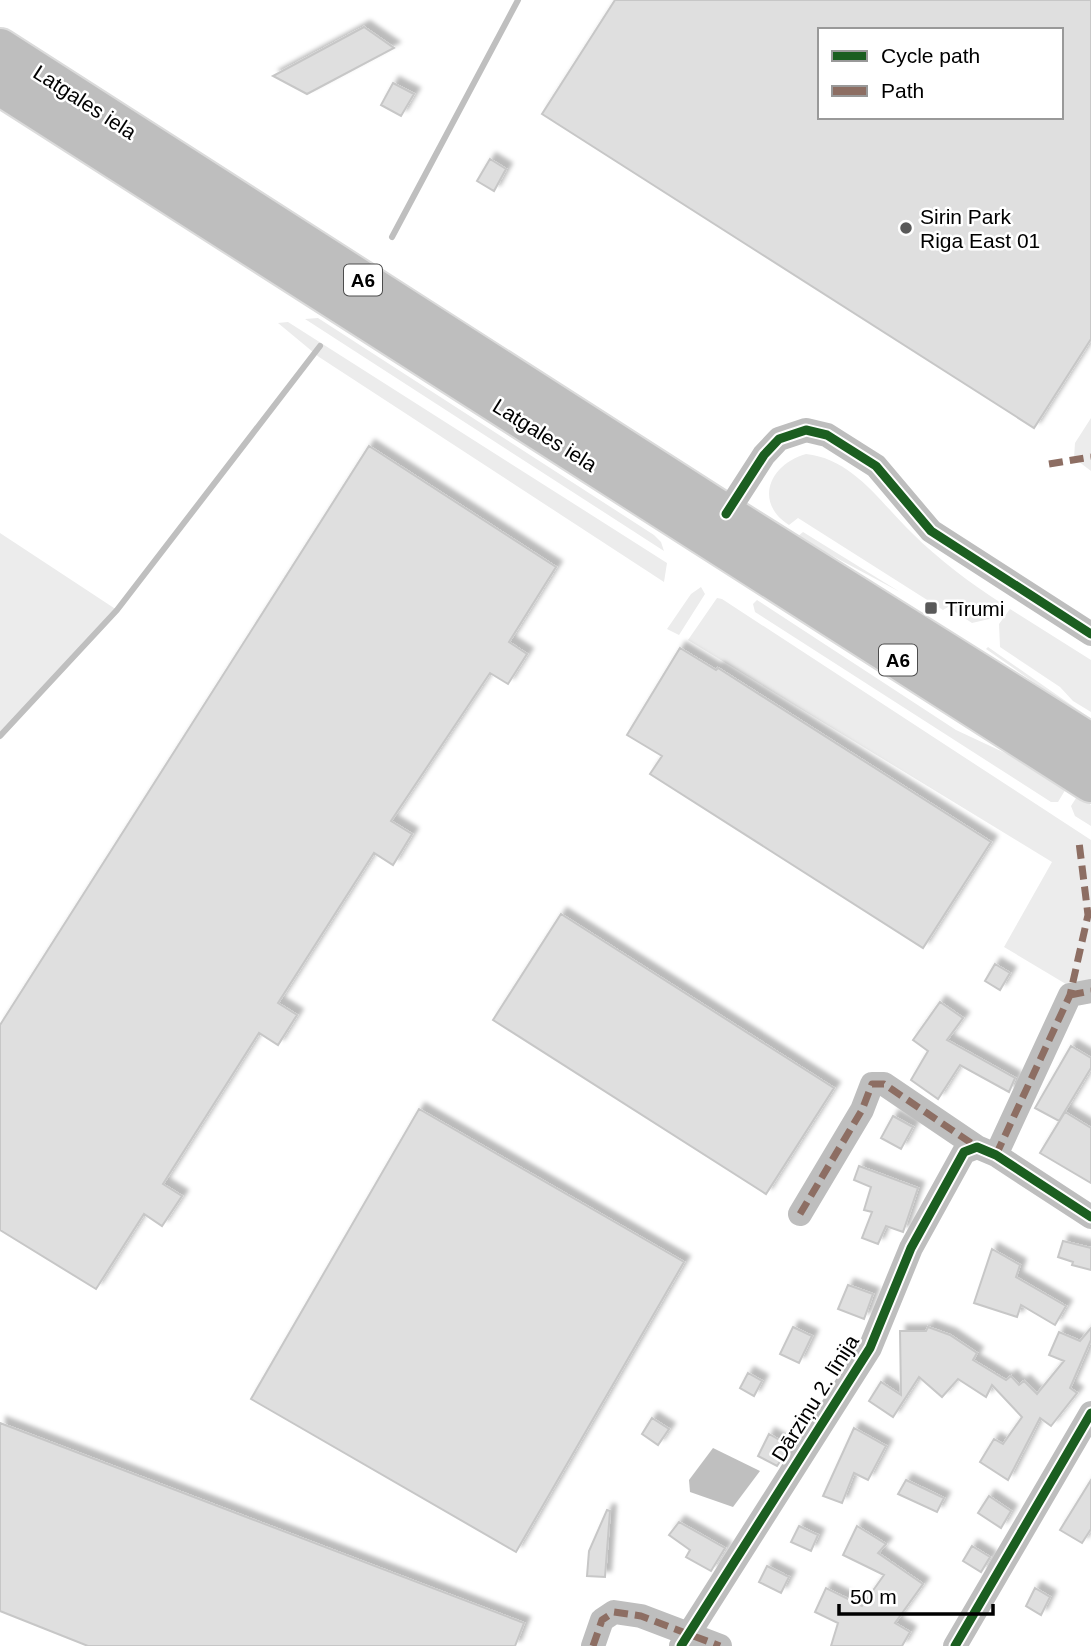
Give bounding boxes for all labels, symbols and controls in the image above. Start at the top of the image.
legend [818,28,1063,119]
text: Cycle path [881,44,980,67]
street label: Latgales iela [29,60,141,144]
text: Path [881,79,924,102]
place label: Sirin Park Riga East 01 [920,205,1040,252]
marker: Sirin Park Riga East 01 [898,220,914,236]
road number: A6 [344,264,382,296]
street label: Latgales iela [489,394,601,476]
place label: Tīrumi [945,597,1005,620]
marker: Tīrumi [923,600,939,616]
road number: A6 [879,645,917,676]
street label: Dārziņu 2. līnija [767,1330,863,1465]
scale bar [839,1572,993,1616]
text: 50 m [850,1585,897,1608]

